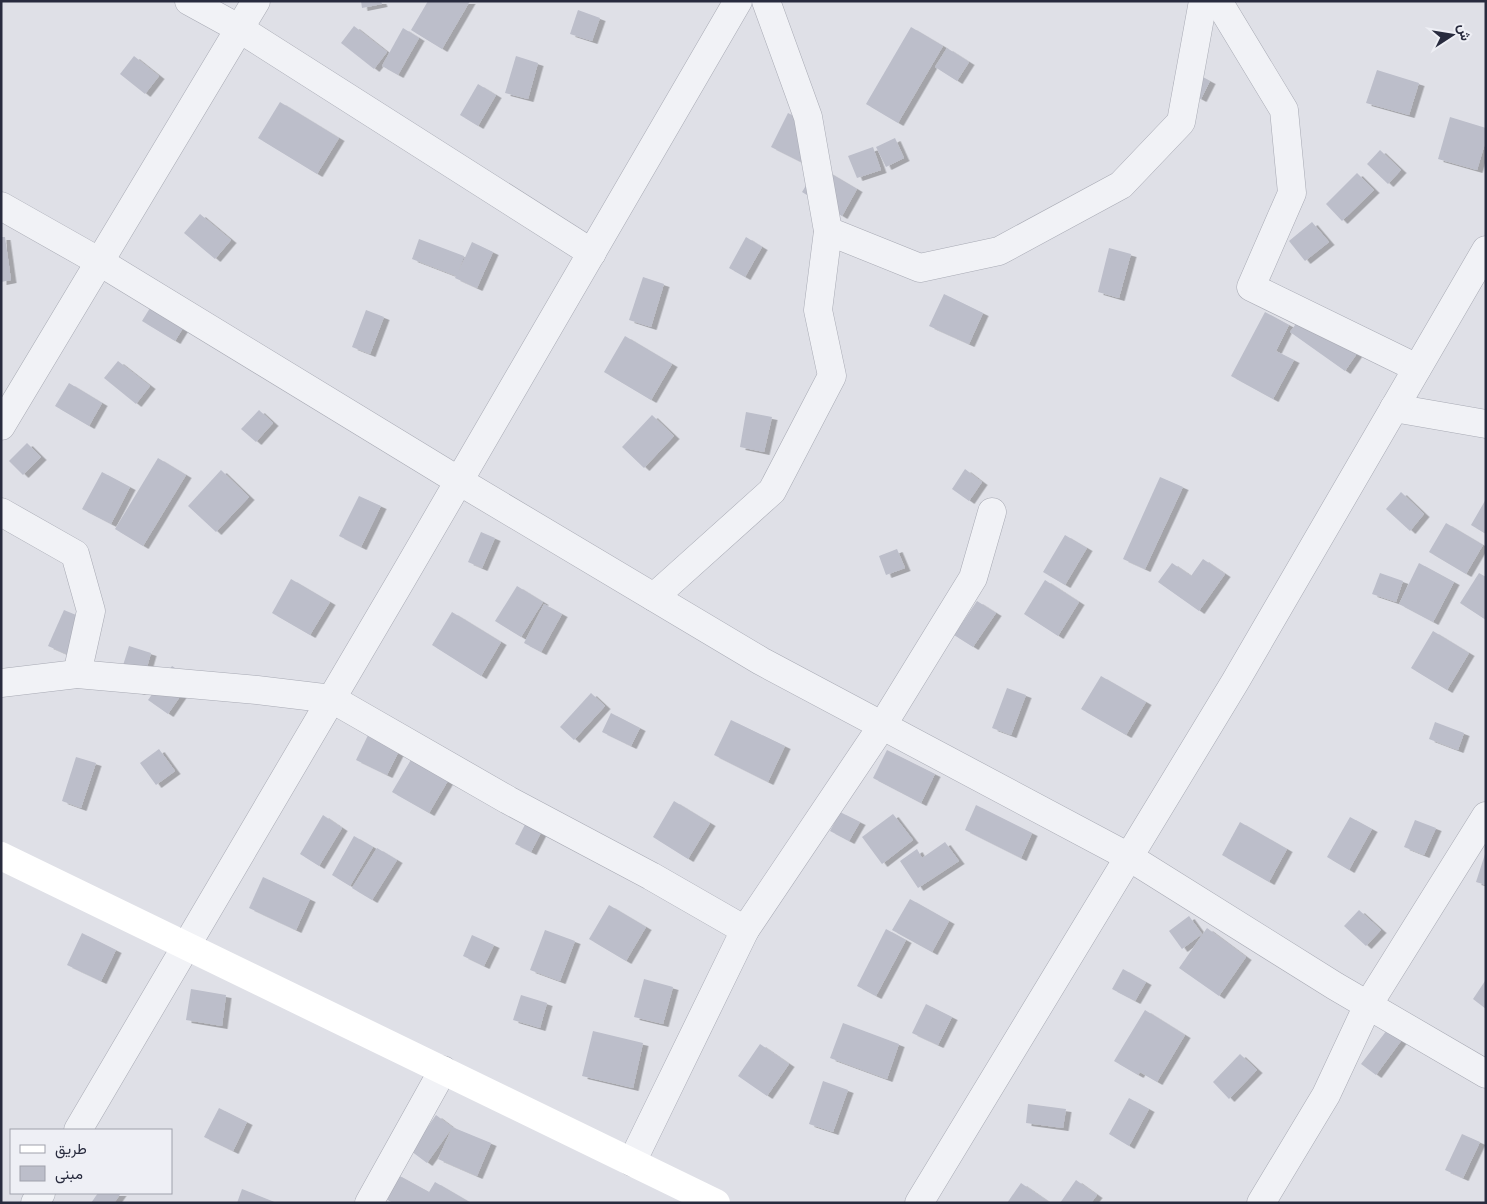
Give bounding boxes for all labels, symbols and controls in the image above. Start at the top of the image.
north arrow [1427,10,1477,60]
text: ش [1452,22,1475,43]
legend [10,1129,172,1194]
text: طريق [55,1139,87,1160]
text: مبنى [55,1164,83,1185]

